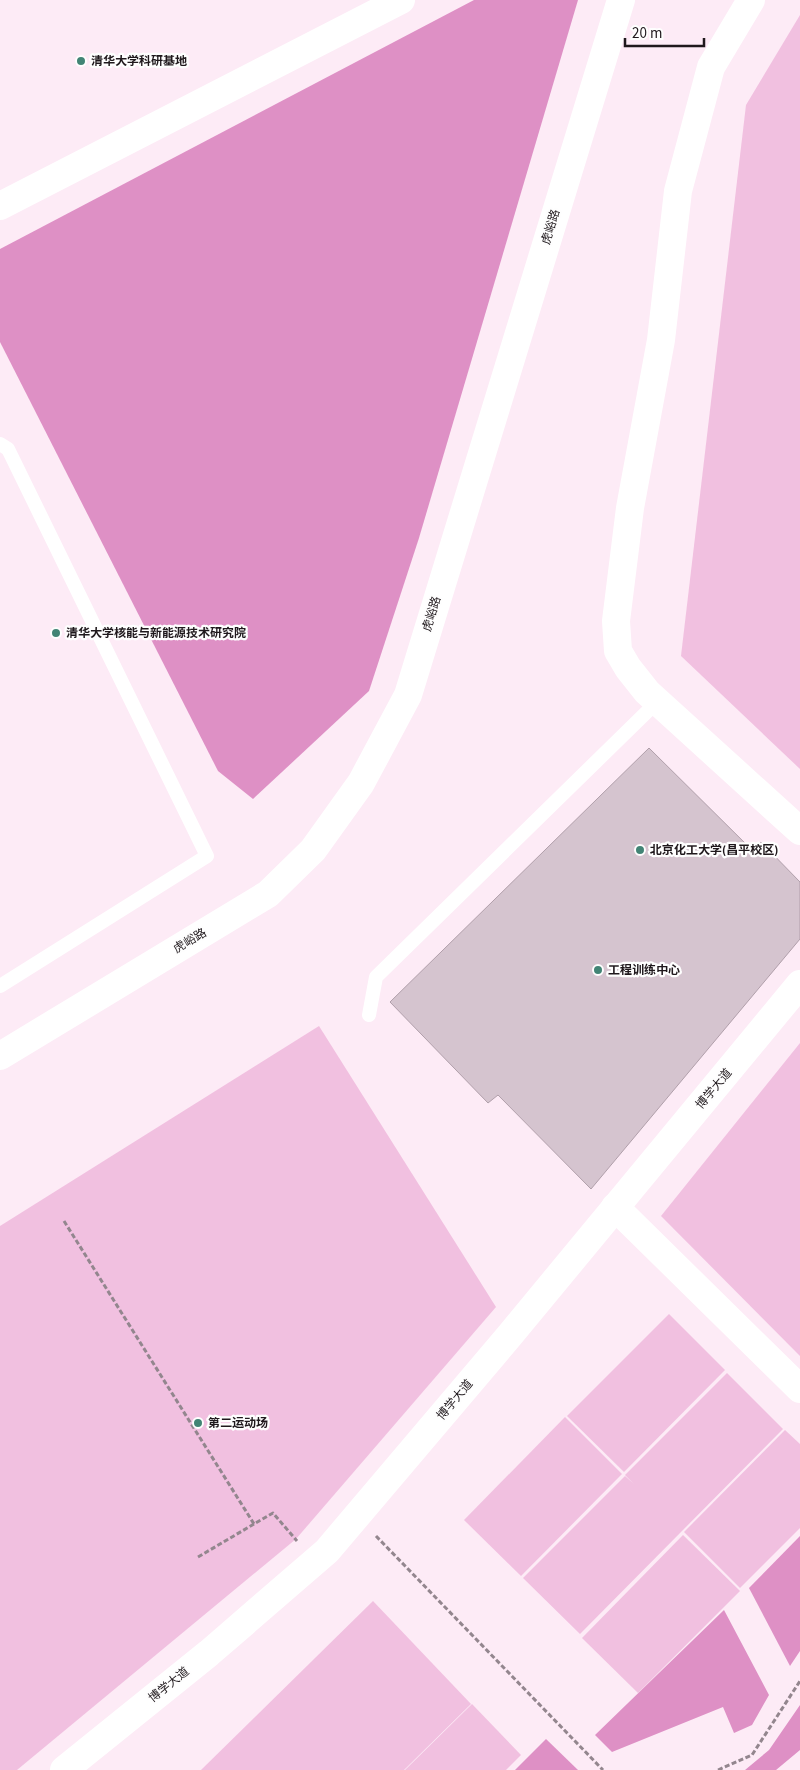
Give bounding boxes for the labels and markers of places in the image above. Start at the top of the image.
place label: 清华大学科研基地 [91,53,187,70]
marker: 清华大学科研基地 [75,55,87,67]
place label: 清华大学核能与新能源技术研究院 [66,625,246,642]
marker: 清华大学核能与新能源技术研究院 [50,627,62,639]
place label: 北京化工大学(昌平校区) [650,842,778,859]
marker: 北京化工大学(昌平校区) [634,844,646,856]
place label: 工程训练中心 [608,962,680,979]
marker: 工程训练中心 [592,964,604,976]
place label: 第二运动场 [208,1415,268,1432]
marker: 第二运动场 [192,1417,204,1429]

